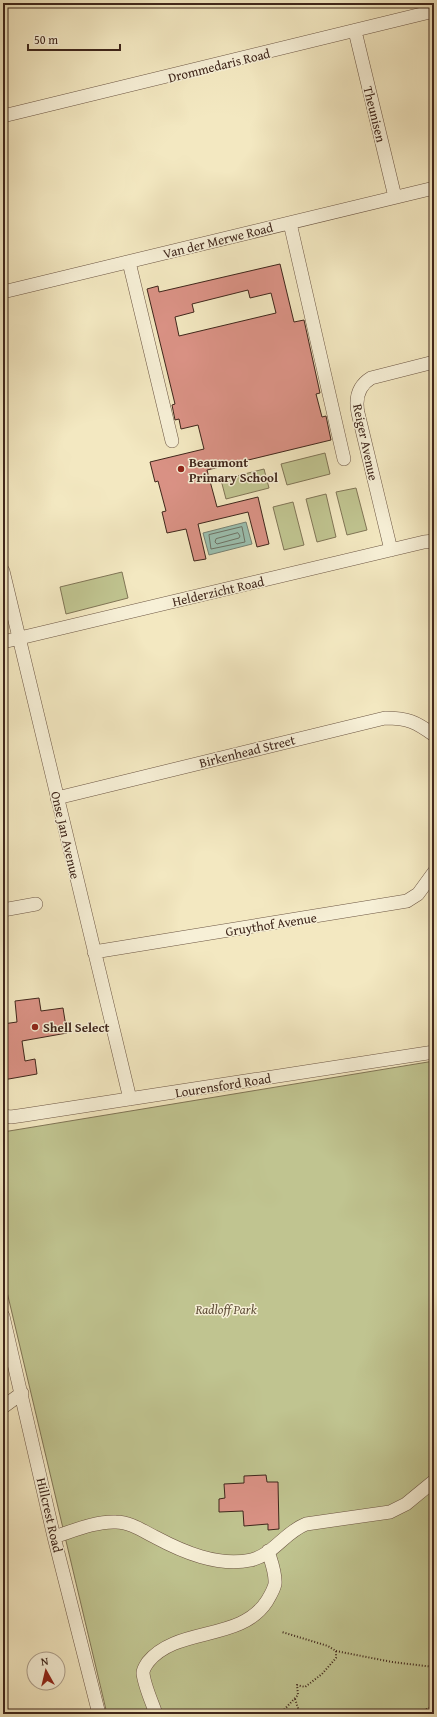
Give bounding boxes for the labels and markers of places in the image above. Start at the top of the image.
place label: Beaumont Primary School [189,453,278,487]
marker: Beaumont Primary School [176,464,186,474]
place label: Shell Select [43,1018,109,1037]
marker: Shell Select [30,1022,40,1032]

